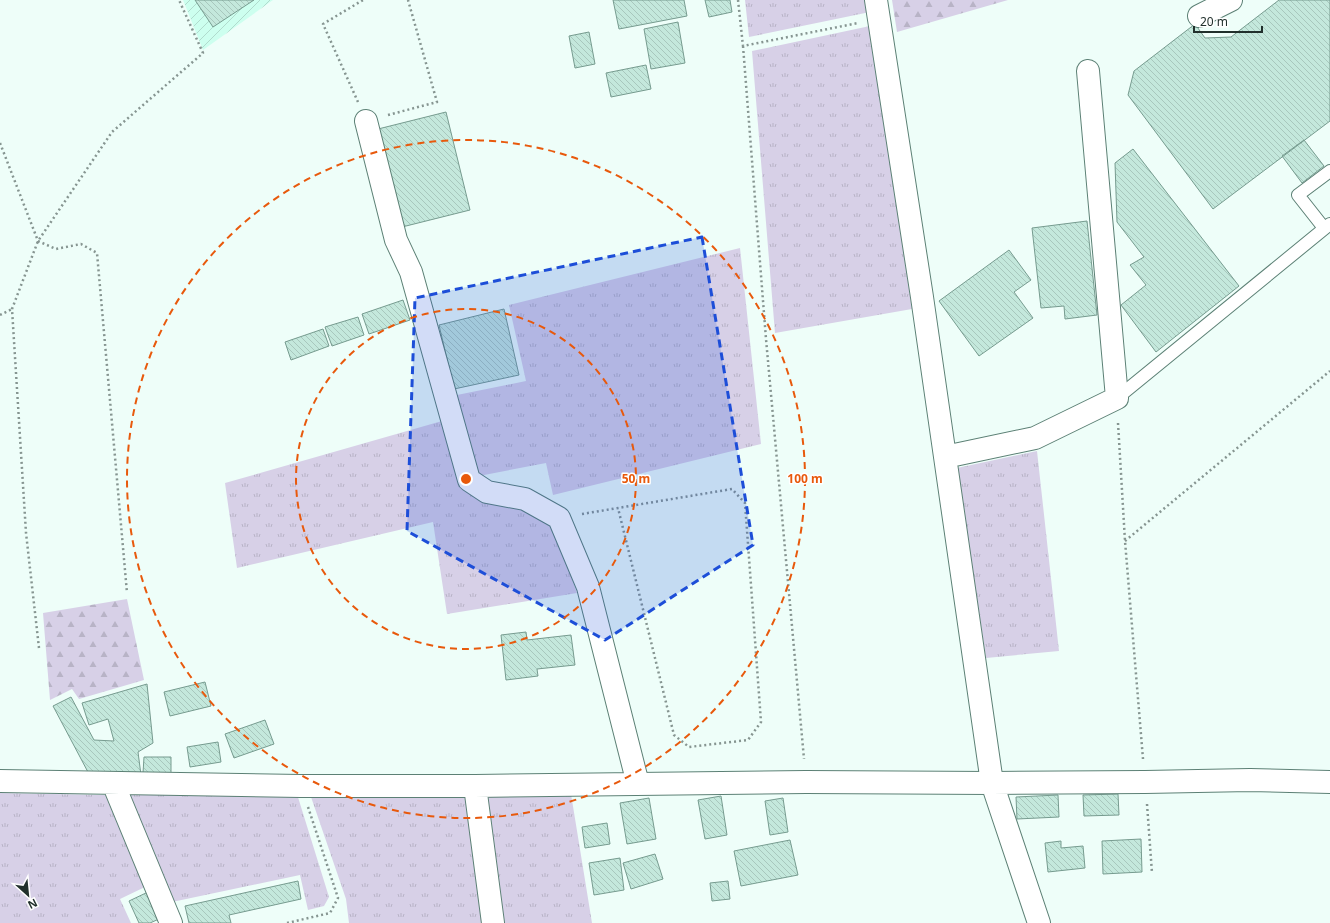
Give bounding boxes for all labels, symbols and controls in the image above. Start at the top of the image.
scale bar [1194,8,1262,34]
text: 20 m [1200,13,1228,30]
text: 50 m [622,470,650,487]
text: 100 m [787,470,823,487]
centre of rings [459,472,473,486]
north arrow [8,875,48,915]
text: N [25,896,40,913]

